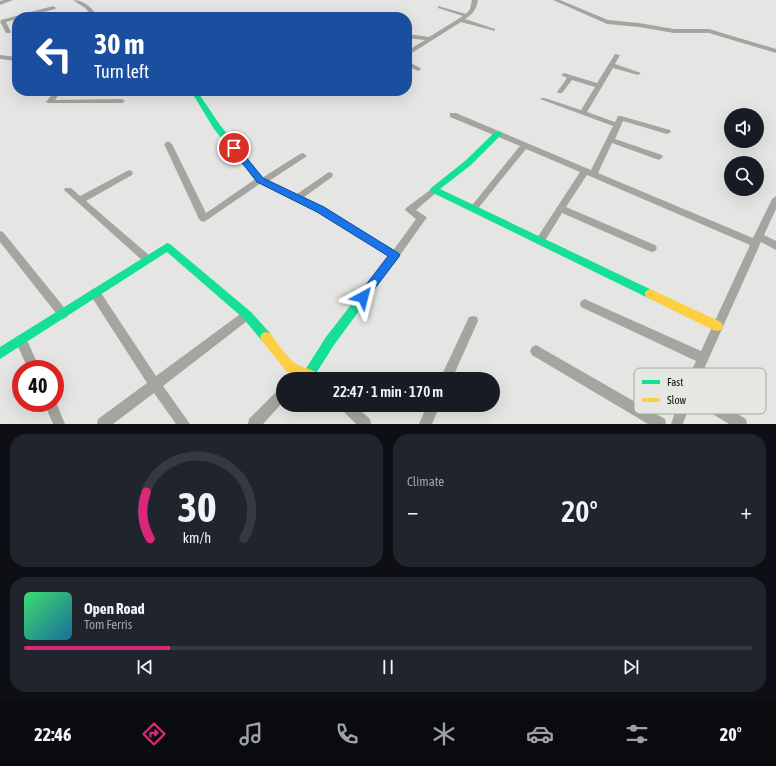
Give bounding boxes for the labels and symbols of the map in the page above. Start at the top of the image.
pin [217,131,251,165]
position arrow [342,276,384,318]
speed limit sign: 40 [12,360,64,412]
legend [634,368,766,414]
text: Fast [667,376,683,388]
text: Slow [667,394,686,406]

